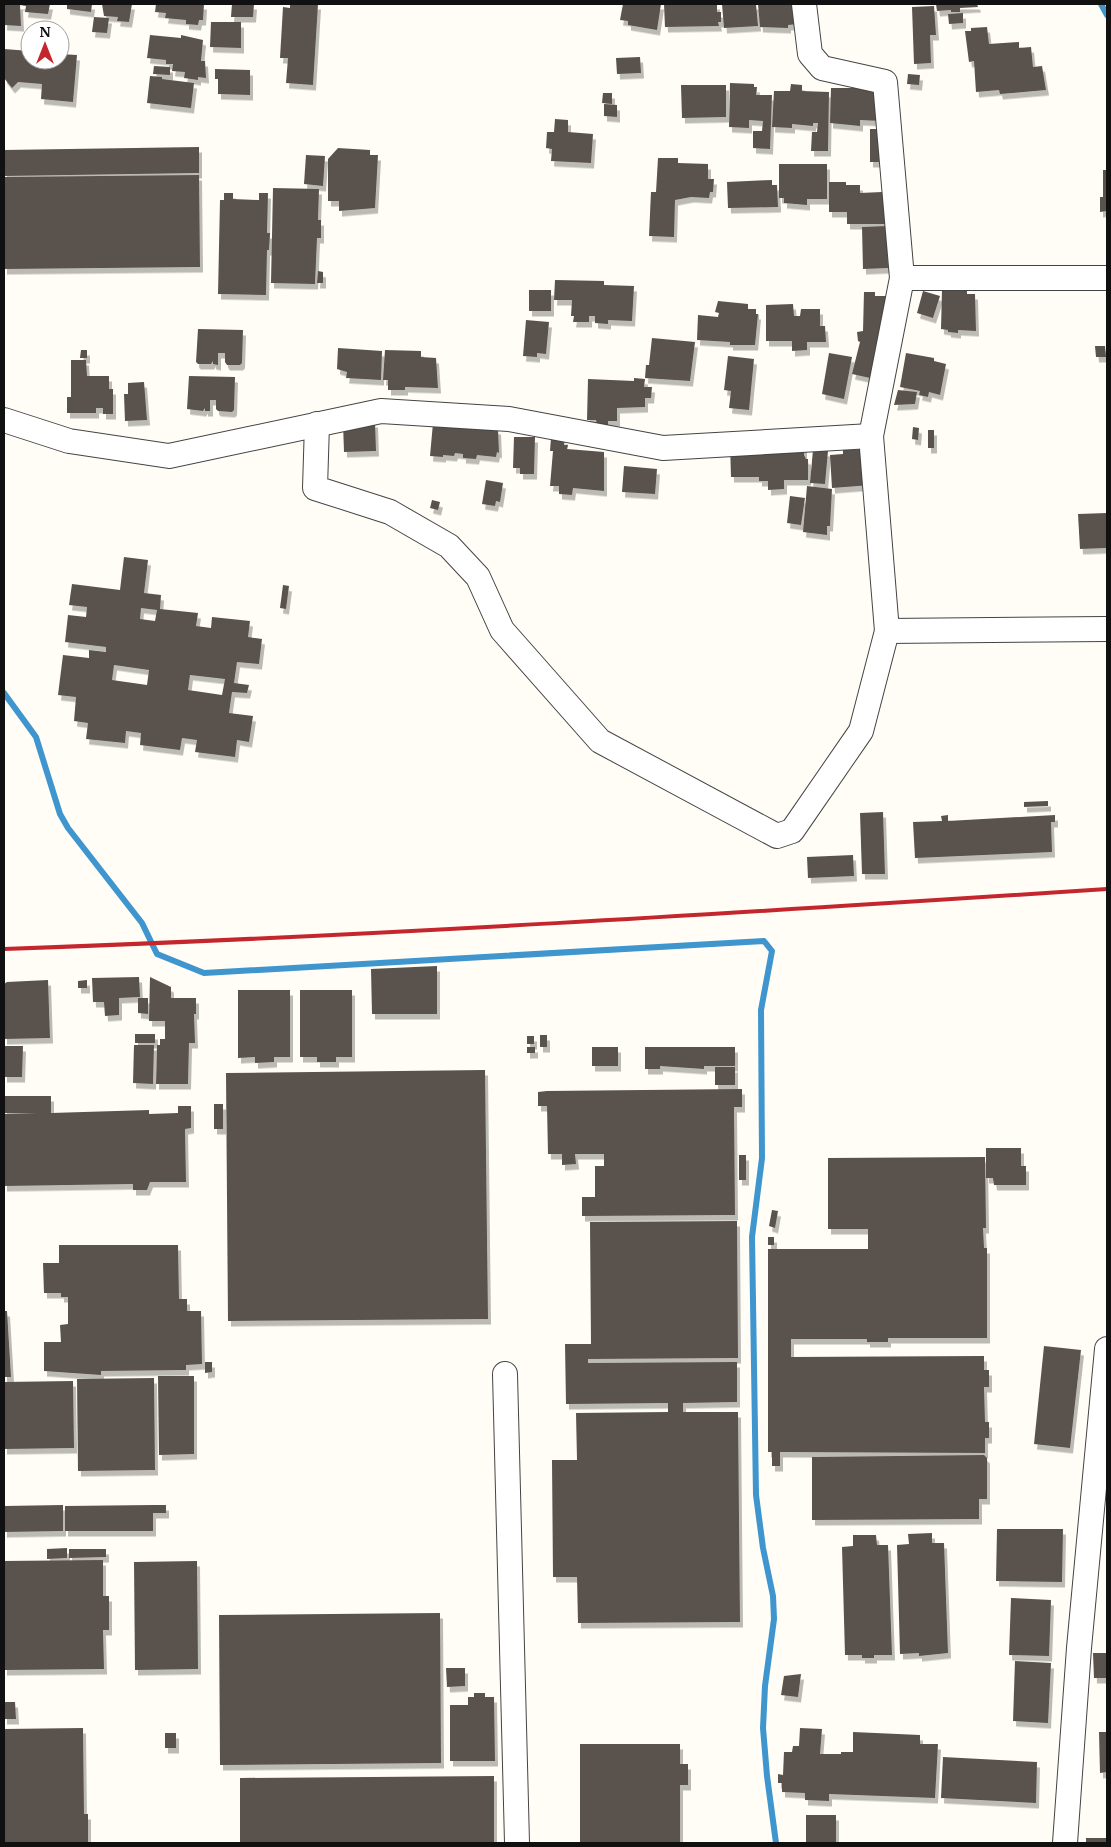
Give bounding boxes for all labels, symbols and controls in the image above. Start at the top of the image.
north arrow [20,20,70,70]
text: N [39,23,51,41]

